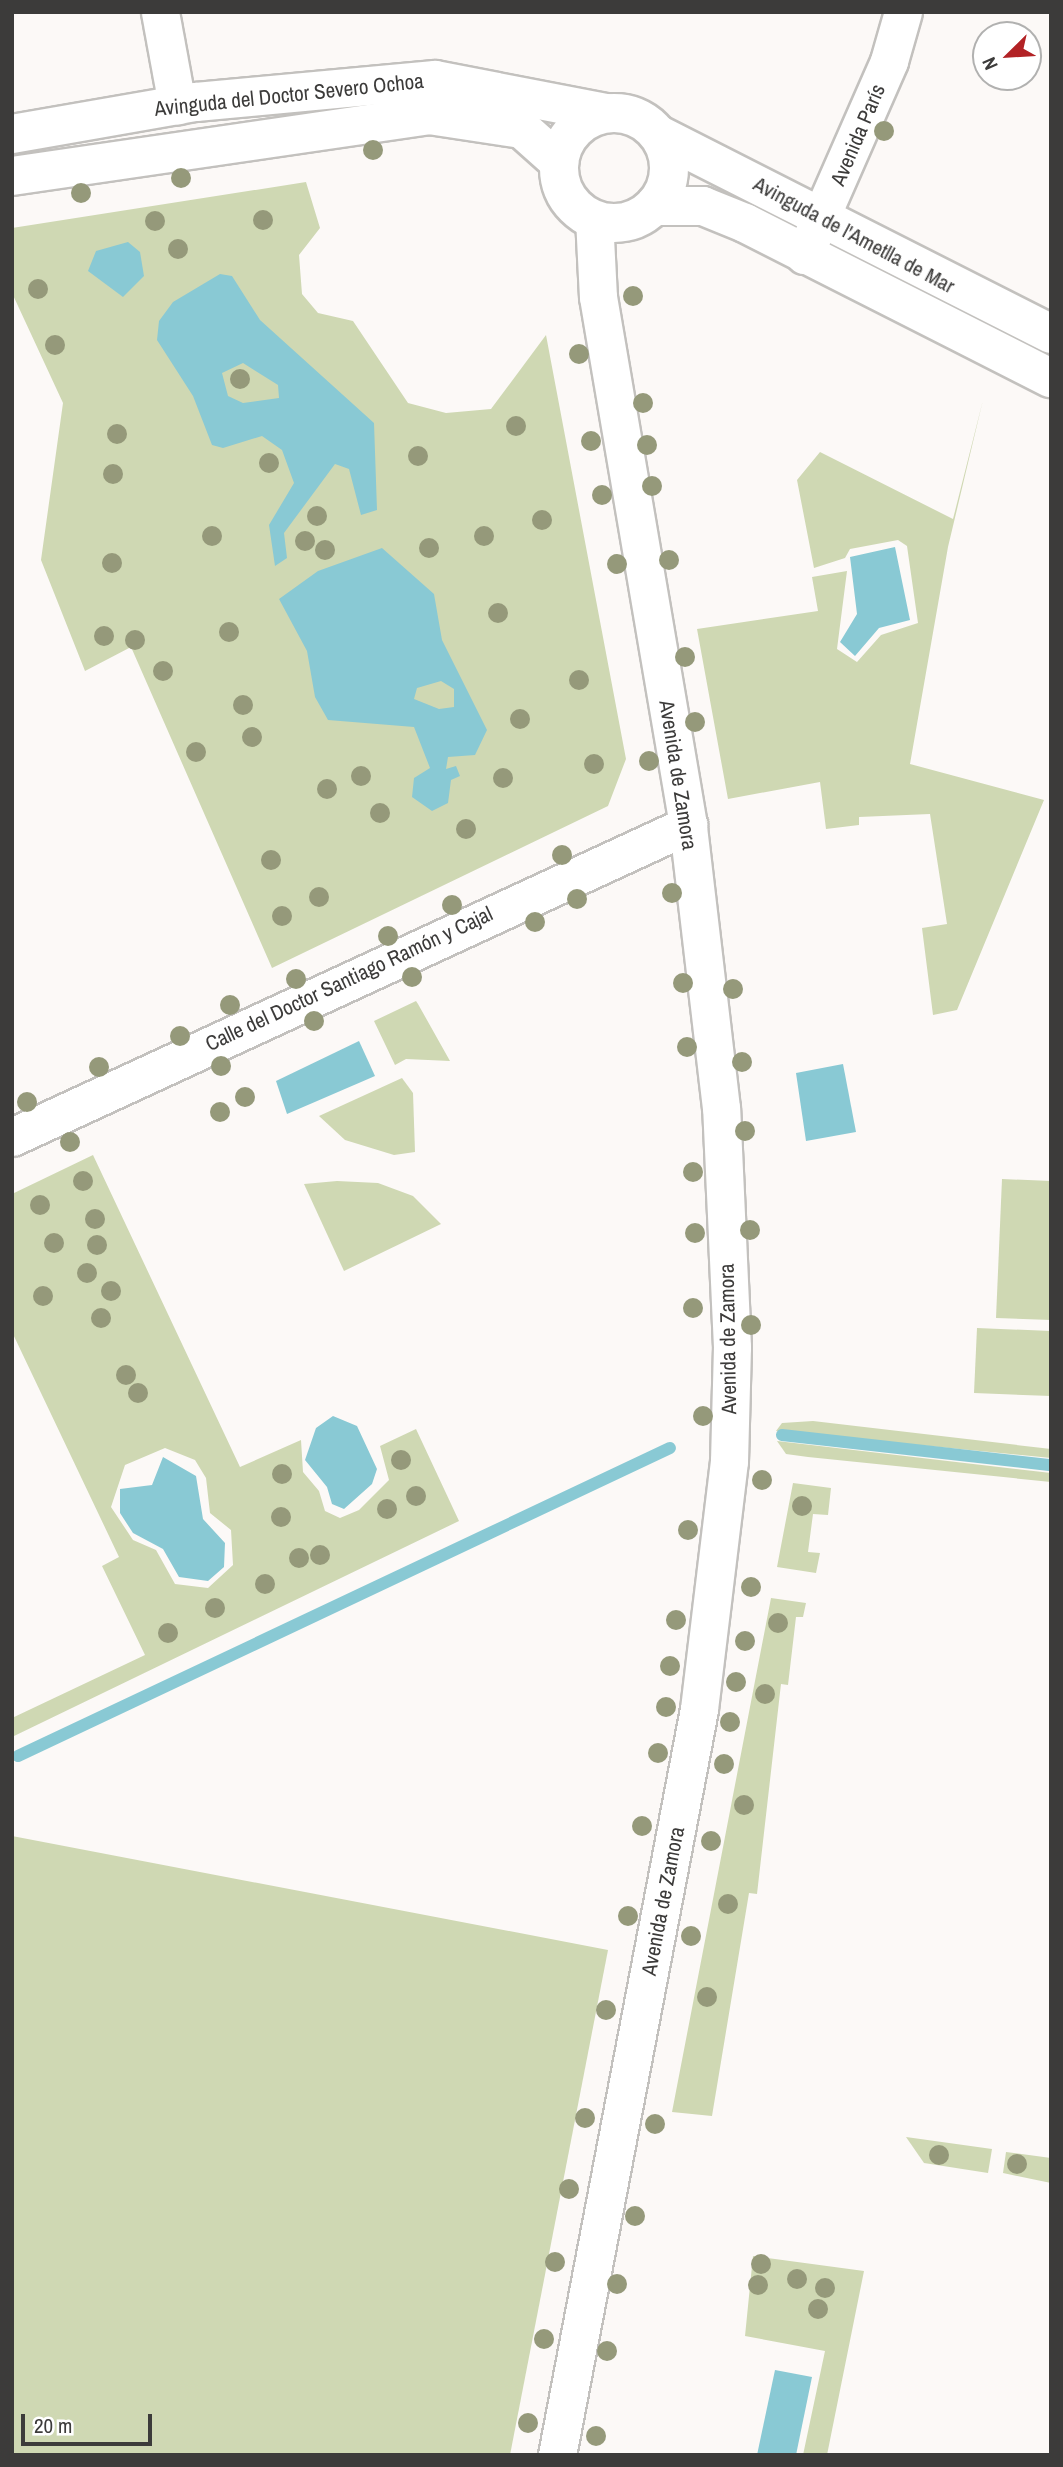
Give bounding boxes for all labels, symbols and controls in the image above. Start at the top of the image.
north arrow [972,21,1042,91]
text: N [975,53,1004,74]
street label: Avinguda del Doctor Severo Ochoa [153,68,425,122]
street label: Avenida París [825,80,891,190]
street label: Avinguda de l'Ametlla de Mar [749,171,959,299]
street label: Avenida de Zamora [654,698,702,852]
street label: Calle del Doctor Santiago Ramón y Cajal [201,901,497,1057]
street label: Avenida de Zamora [714,1263,742,1415]
street label: Avenida de Zamora [636,1825,690,1977]
scale bar [24,2400,156,2444]
text: 20 m [34,2411,72,2440]

